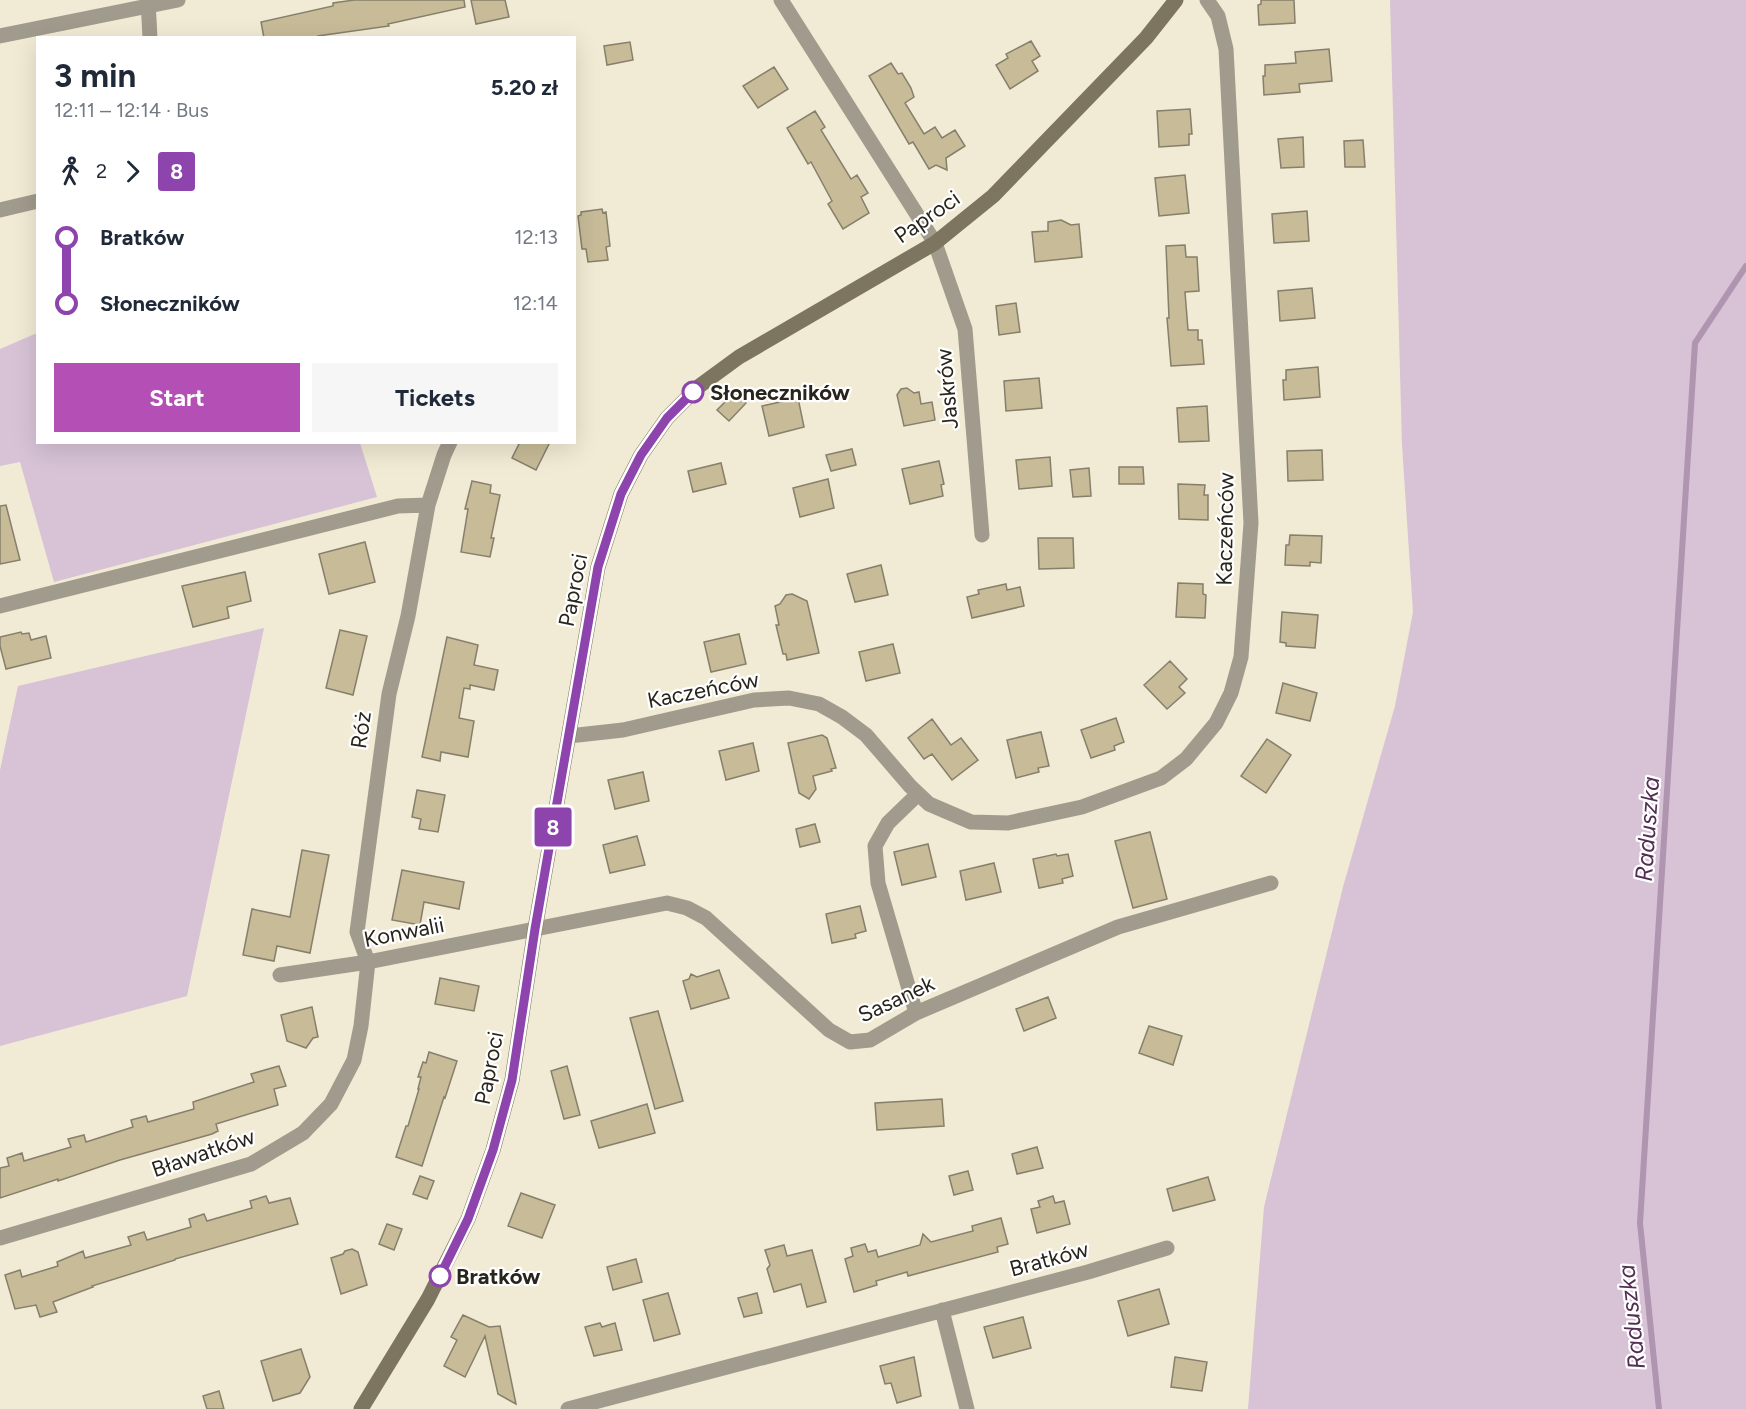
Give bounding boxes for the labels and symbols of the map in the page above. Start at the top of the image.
street label: Paproci [889,185,965,249]
street label: Jaskrów [930,347,964,430]
place label: Słoneczników [710,379,850,406]
marker: Słoneczników [682,381,704,403]
street label: Kaczeńców [1211,471,1239,586]
street label: Paproci [553,551,593,629]
street label: Kaczeńców [645,666,762,714]
street label: Róż [345,710,377,750]
water label: Raduszka [1629,776,1665,882]
line badge: 8 [534,808,572,846]
street label: Konwalii [361,911,447,953]
street label: Sasanek [854,969,939,1028]
street label: Paproci [469,1029,509,1107]
street label: Bławatków [148,1123,259,1183]
street label: Bratków [1007,1235,1092,1282]
place label: Bratków [456,1263,541,1290]
water label: Raduszka [1611,1263,1651,1371]
marker: Bratków [429,1265,451,1287]

